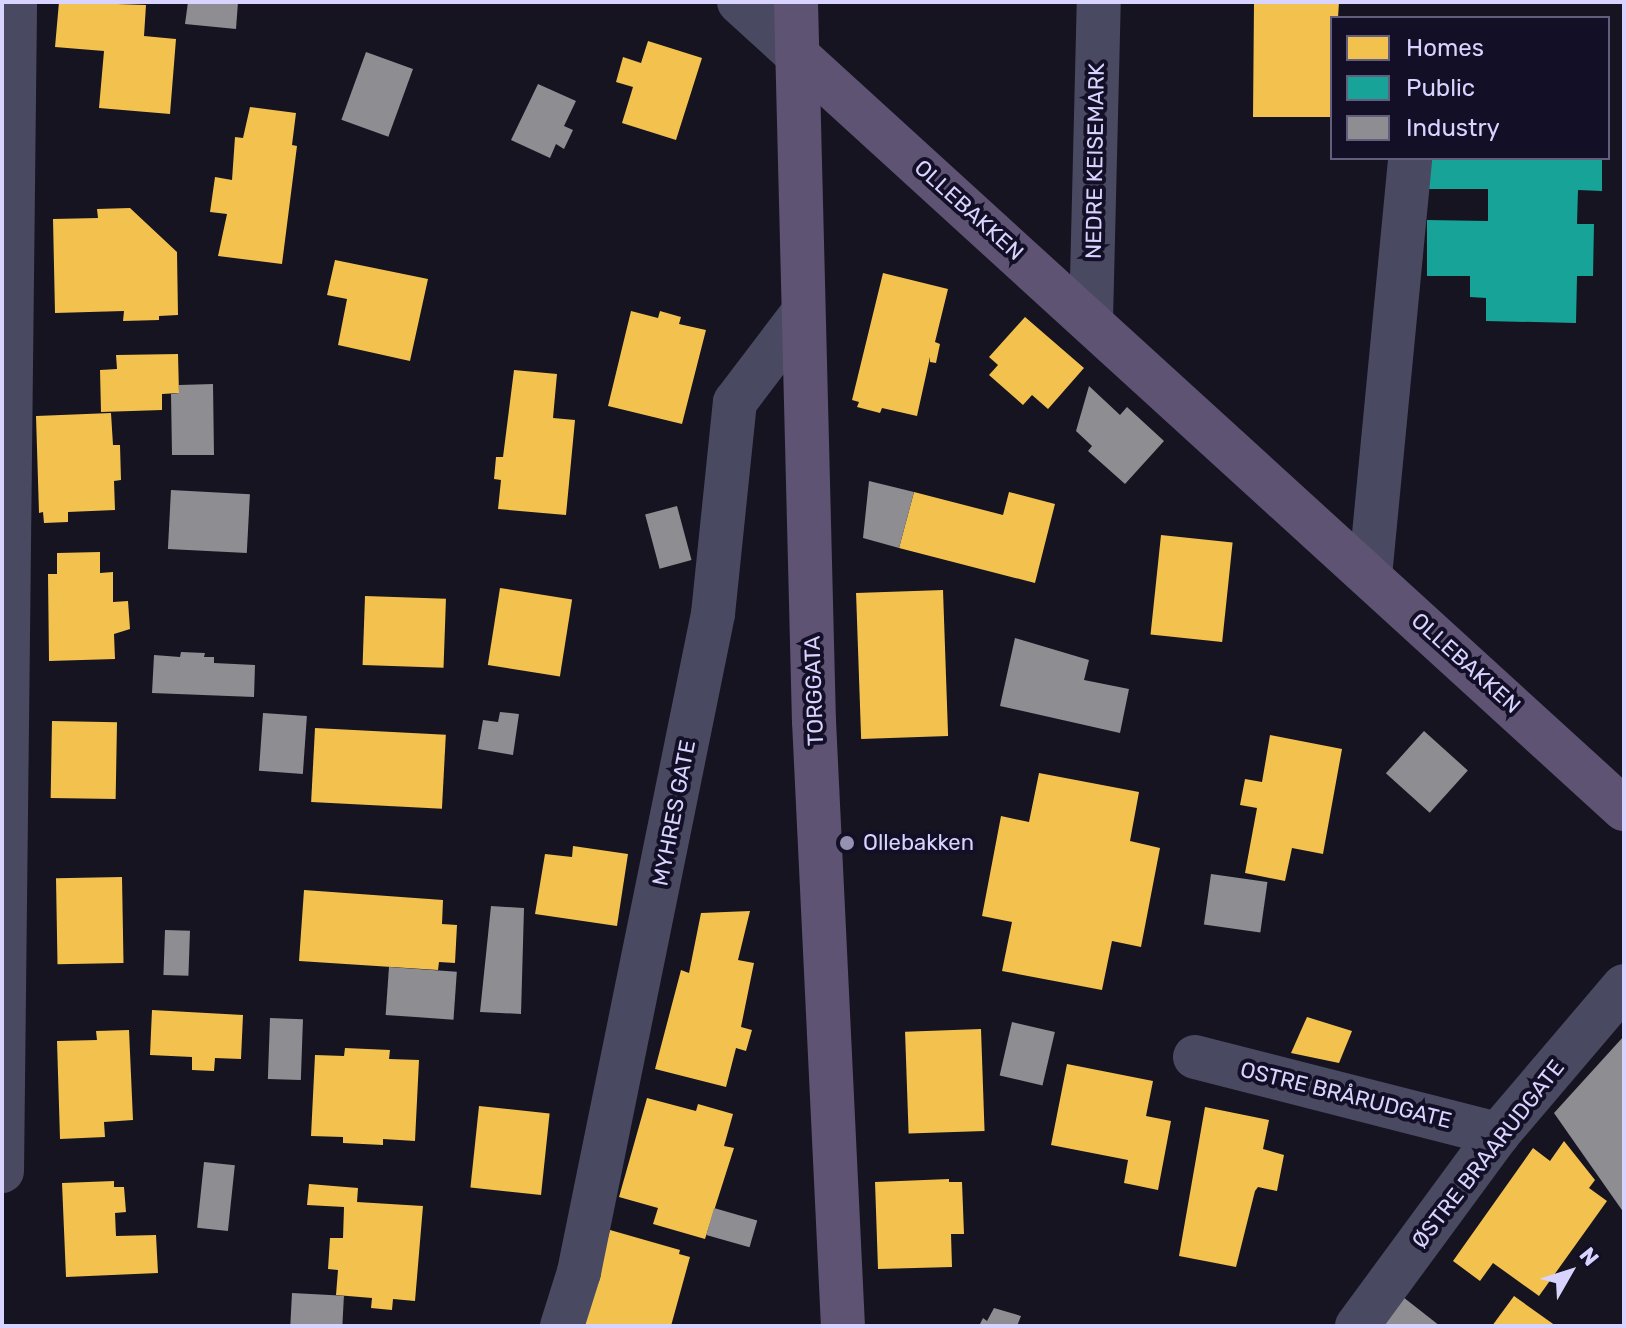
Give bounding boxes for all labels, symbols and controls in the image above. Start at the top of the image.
legend [1330,16,1610,160]
text: Homes [1406,34,1484,62]
street label: NEDRE KEISEMARK [1080,63,1110,259]
text: Public [1406,74,1475,102]
text: Industry [1406,114,1500,142]
street label: OLLEBAKKEN [909,154,1029,266]
street label: OLLEBAKKEN [1406,607,1526,719]
street label: TORGGATA [799,635,829,747]
street label: MYHRES GATE [647,738,701,888]
place label: Ollebakken [863,830,974,856]
marker: Ollebakken [838,834,856,852]
street label: ØSTRE BRAARUDGATE [1406,1055,1570,1253]
street label: OSTRE BRÅRUDGATE [1238,1056,1454,1134]
north arrow [1530,1232,1610,1312]
text: N [1574,1242,1605,1271]

